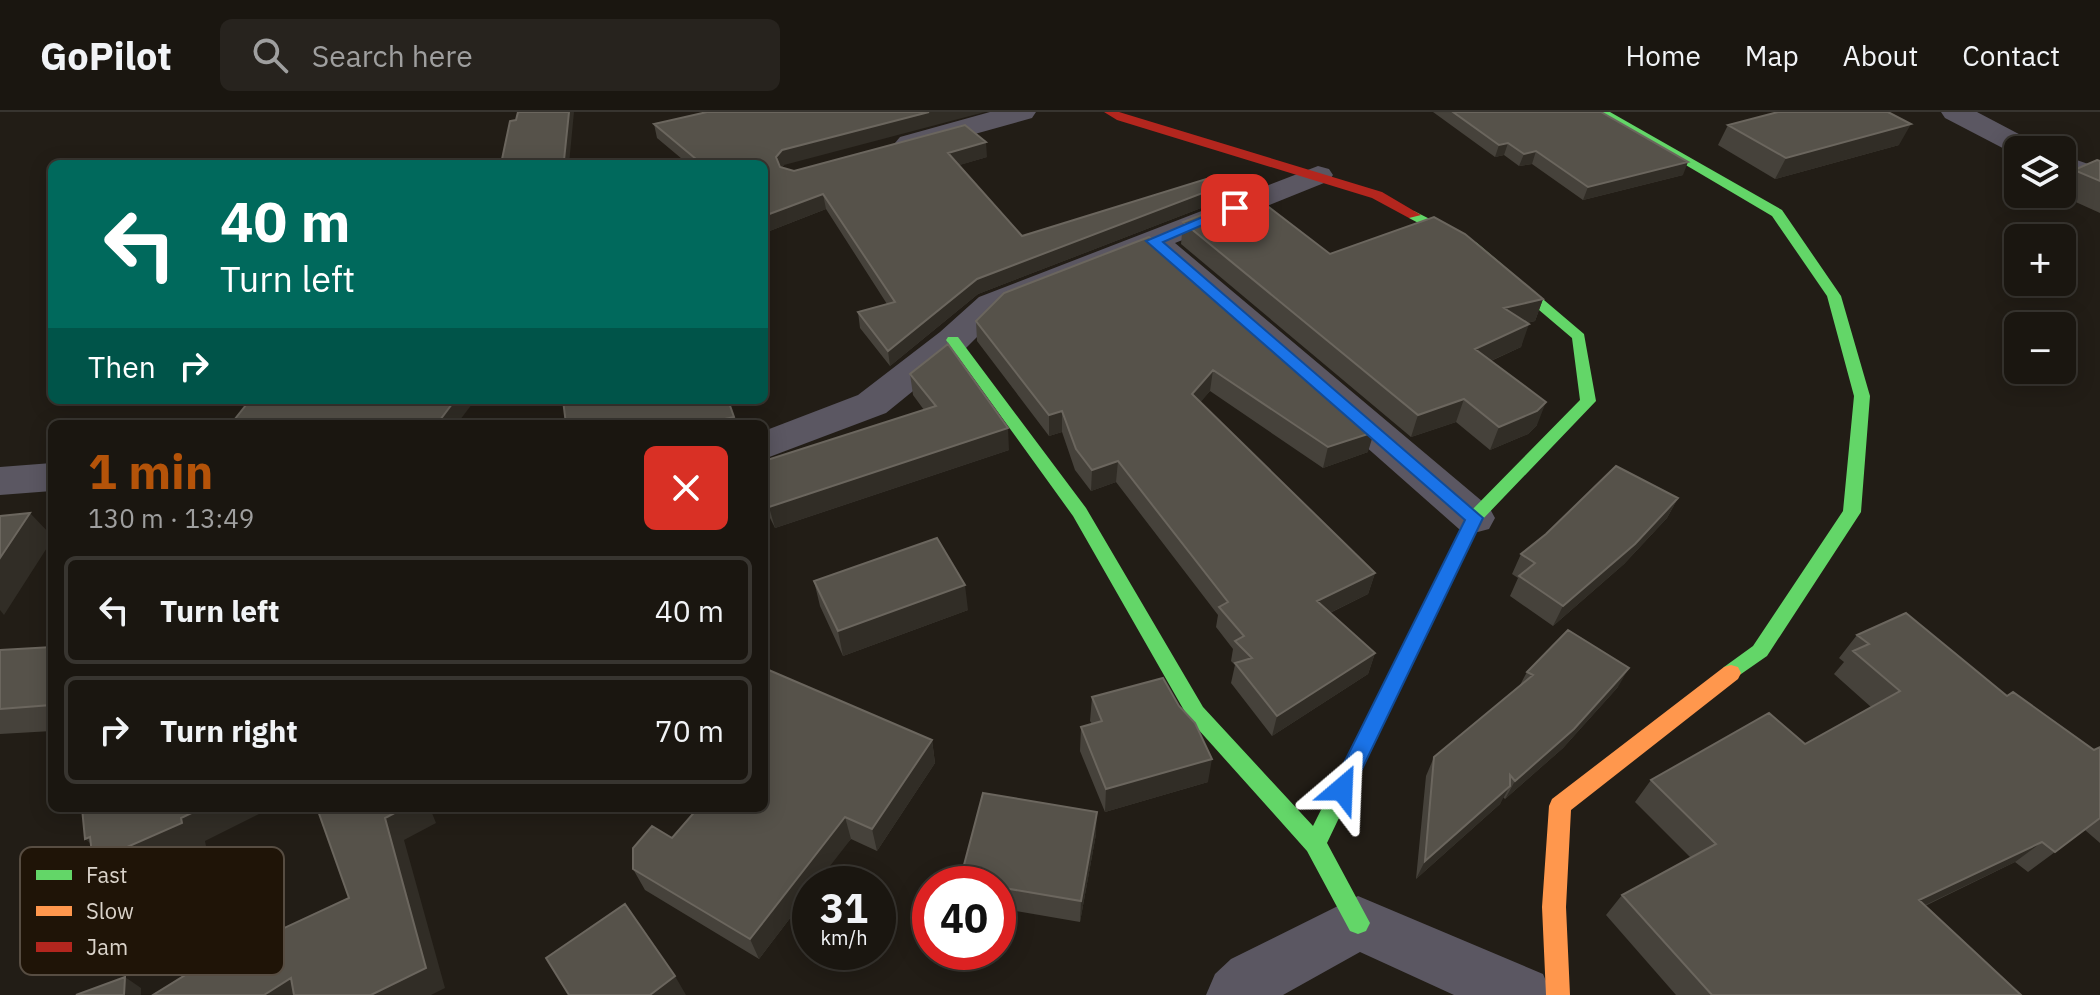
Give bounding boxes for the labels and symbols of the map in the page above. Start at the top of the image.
pin [1201,174,1269,242]
position arrow [1300,747,1384,831]
legend [20,847,284,975]
text: Fast [86,860,127,889]
speed limit sign: 40 [912,866,1016,970]
text: Slow [86,896,134,925]
text: Jam [86,932,128,961]

